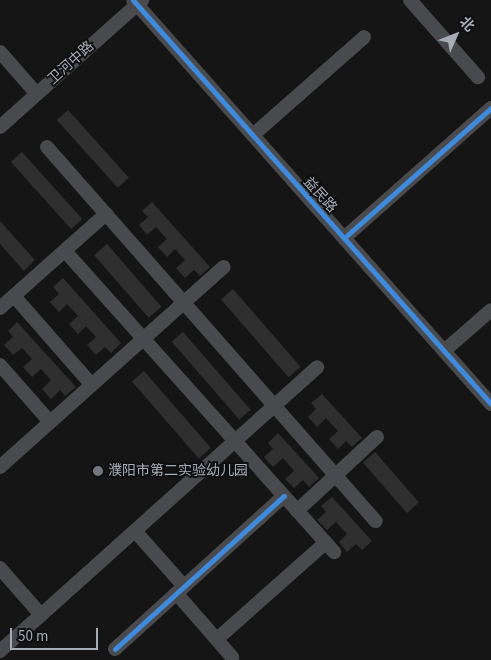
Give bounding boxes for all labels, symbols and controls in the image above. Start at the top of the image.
north arrow [431,10,481,60]
text: 北 [455,13,479,37]
street label: 卫河中路 [45,38,97,88]
street label: 益民路 [300,174,340,216]
place label: 濮阳市第二实验幼儿园 [108,463,248,479]
marker: 濮阳市第二实验幼儿园 [92,465,104,477]
scale bar [12,618,100,650]
text: 50 m [18,626,48,647]

